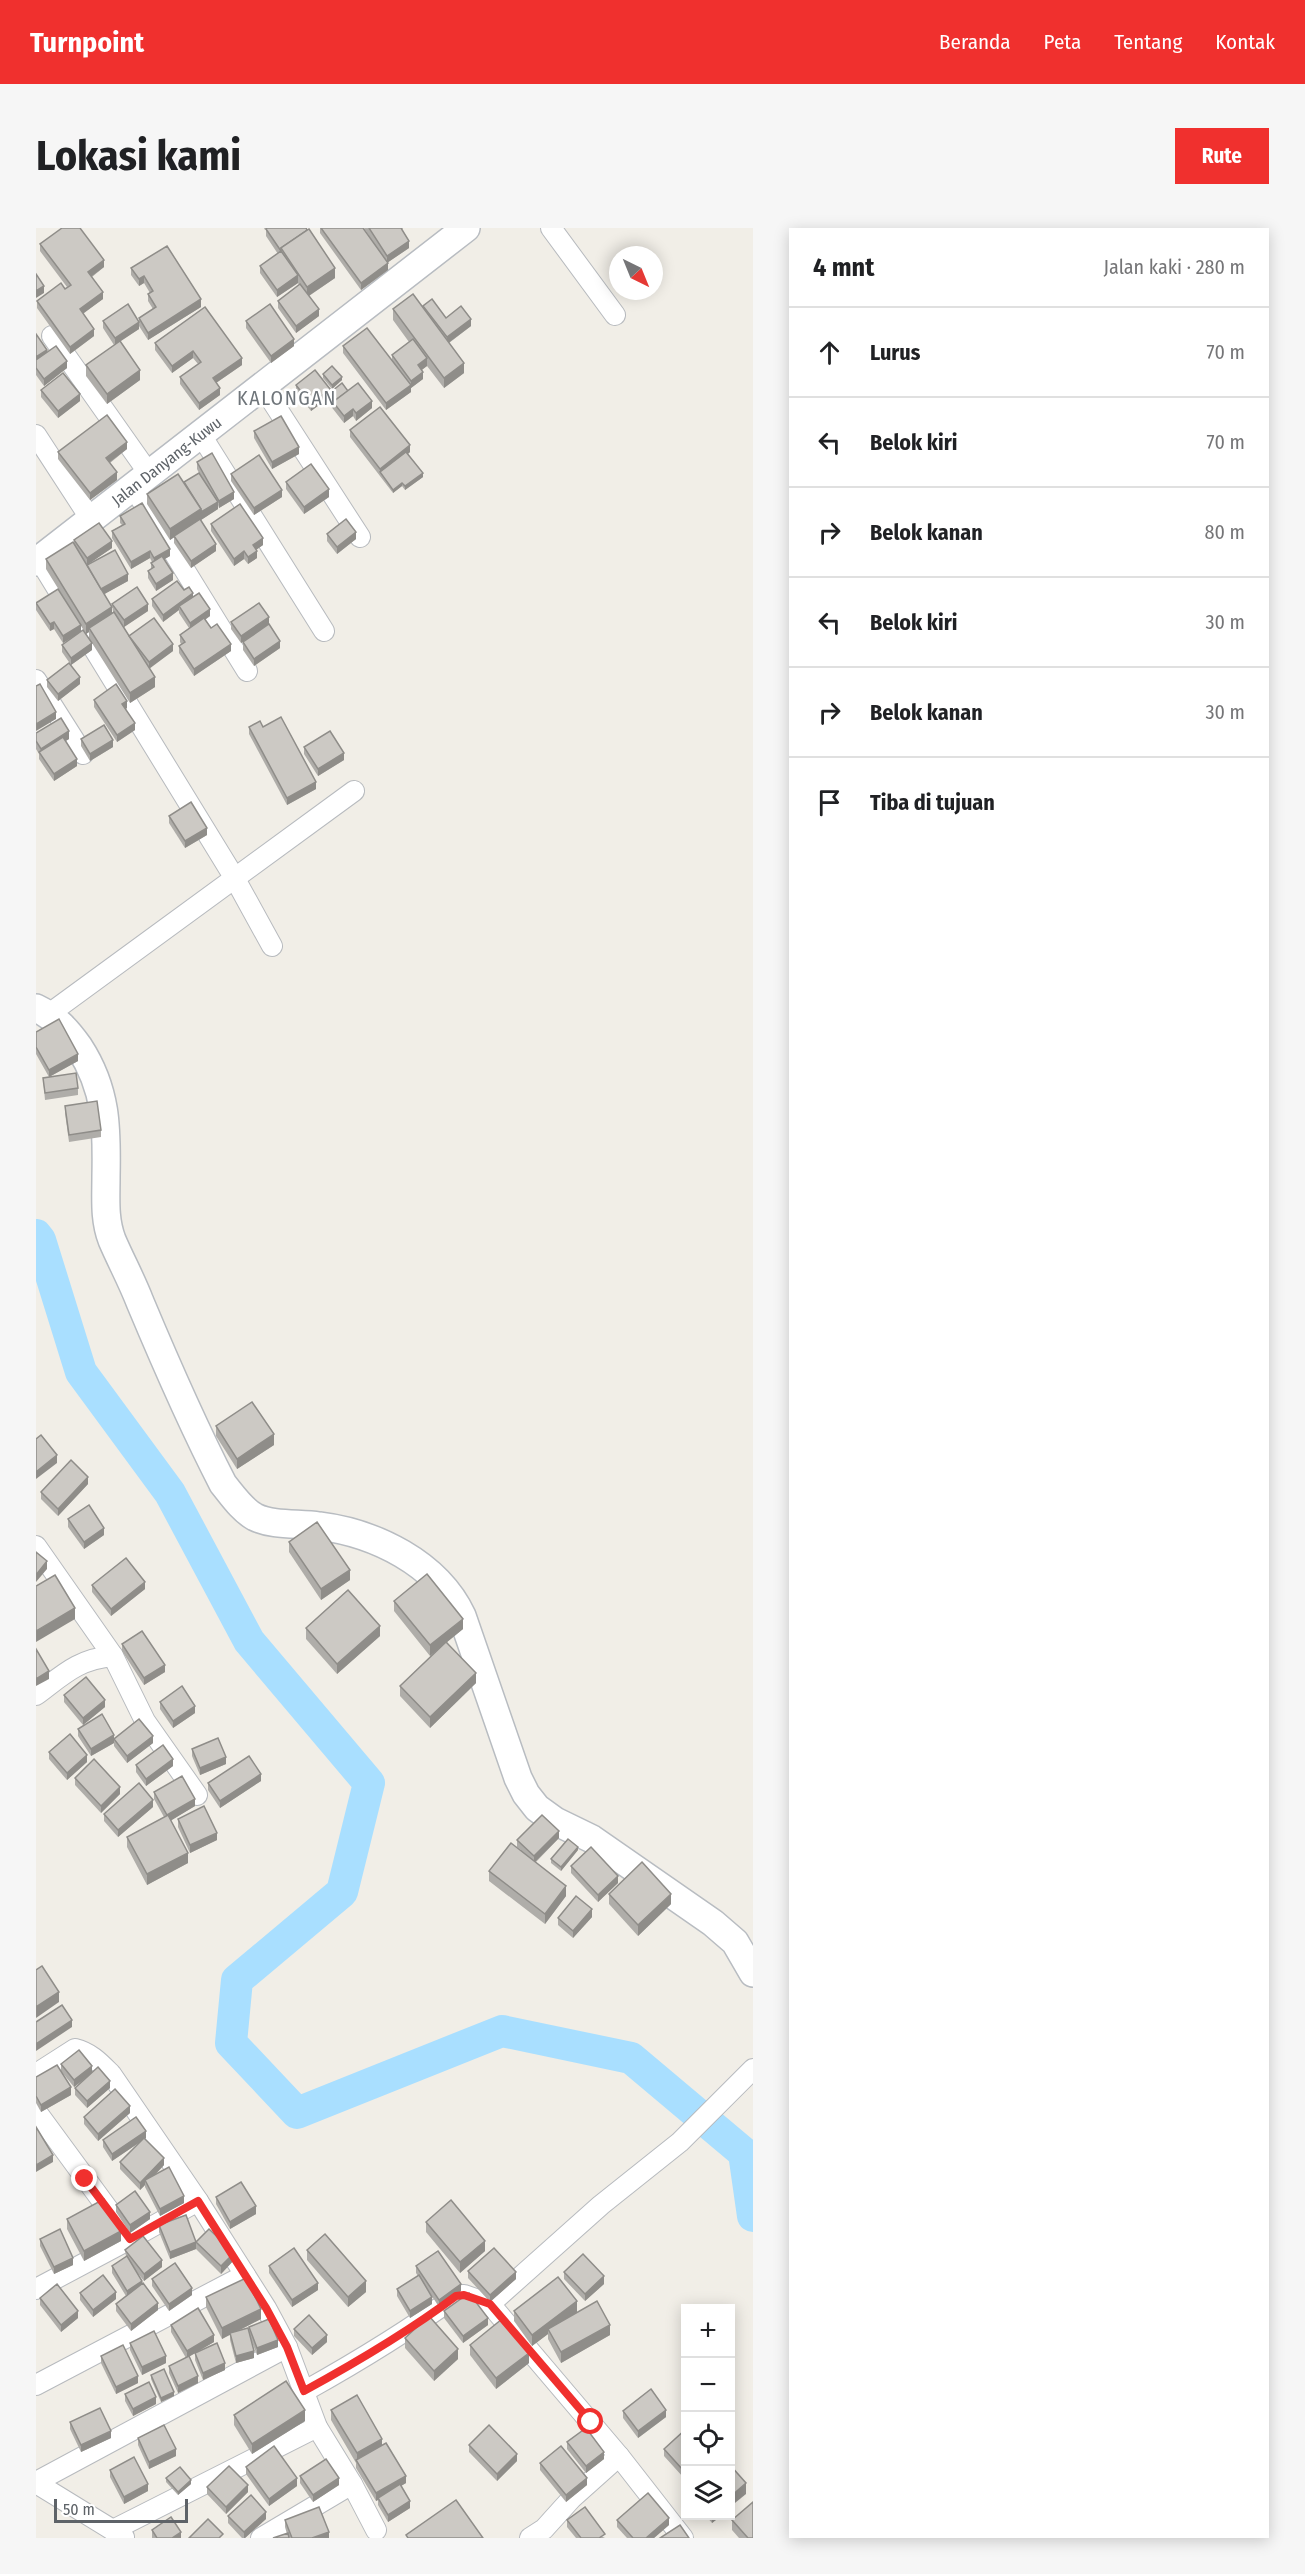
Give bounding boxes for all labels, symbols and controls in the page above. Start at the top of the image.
text: Turnpoint [30,26,144,59]
text: Beranda [939,29,1011,55]
text: Peta [1044,29,1081,55]
text: Tentang [1114,29,1182,55]
text: Kontak [1215,29,1275,55]
button: Rute [1175,128,1269,184]
text: Lokasi kami [36,131,241,181]
north arrow [609,246,663,300]
text: 4 mnt [813,252,874,283]
text: Jalan kaki · 280 m [1104,255,1245,279]
icon: ahead [813,336,846,369]
text: Lurus [870,339,920,366]
text: 70 m [1207,340,1245,364]
district label: KALONGAN [237,386,337,410]
street label: Jalan Danyang-Kuwu [108,412,225,509]
icon: left [813,426,846,459]
text: Belok kiri [870,429,958,456]
text: 70 m [1207,430,1245,454]
icon: right [813,516,846,549]
text: Belok kanan [870,519,983,546]
text: 80 m [1205,520,1245,544]
icon: left [813,606,846,639]
text: Belok kiri [870,609,958,636]
text: 30 m [1205,610,1245,634]
icon: right [813,696,846,729]
text: Belok kanan [870,699,983,726]
text: 30 m [1205,700,1245,724]
icon: arrive [813,786,846,819]
text: Tiba di tujuan [870,789,995,816]
route end [71,2165,97,2191]
map controls [681,2304,735,2520]
button: + [681,2304,735,2358]
button: − [681,2358,735,2412]
route start [577,2408,603,2434]
button: locate [681,2412,735,2466]
button: layers [681,2466,735,2520]
scale bar [54,2496,188,2524]
text: 50 m [63,2500,95,2519]

